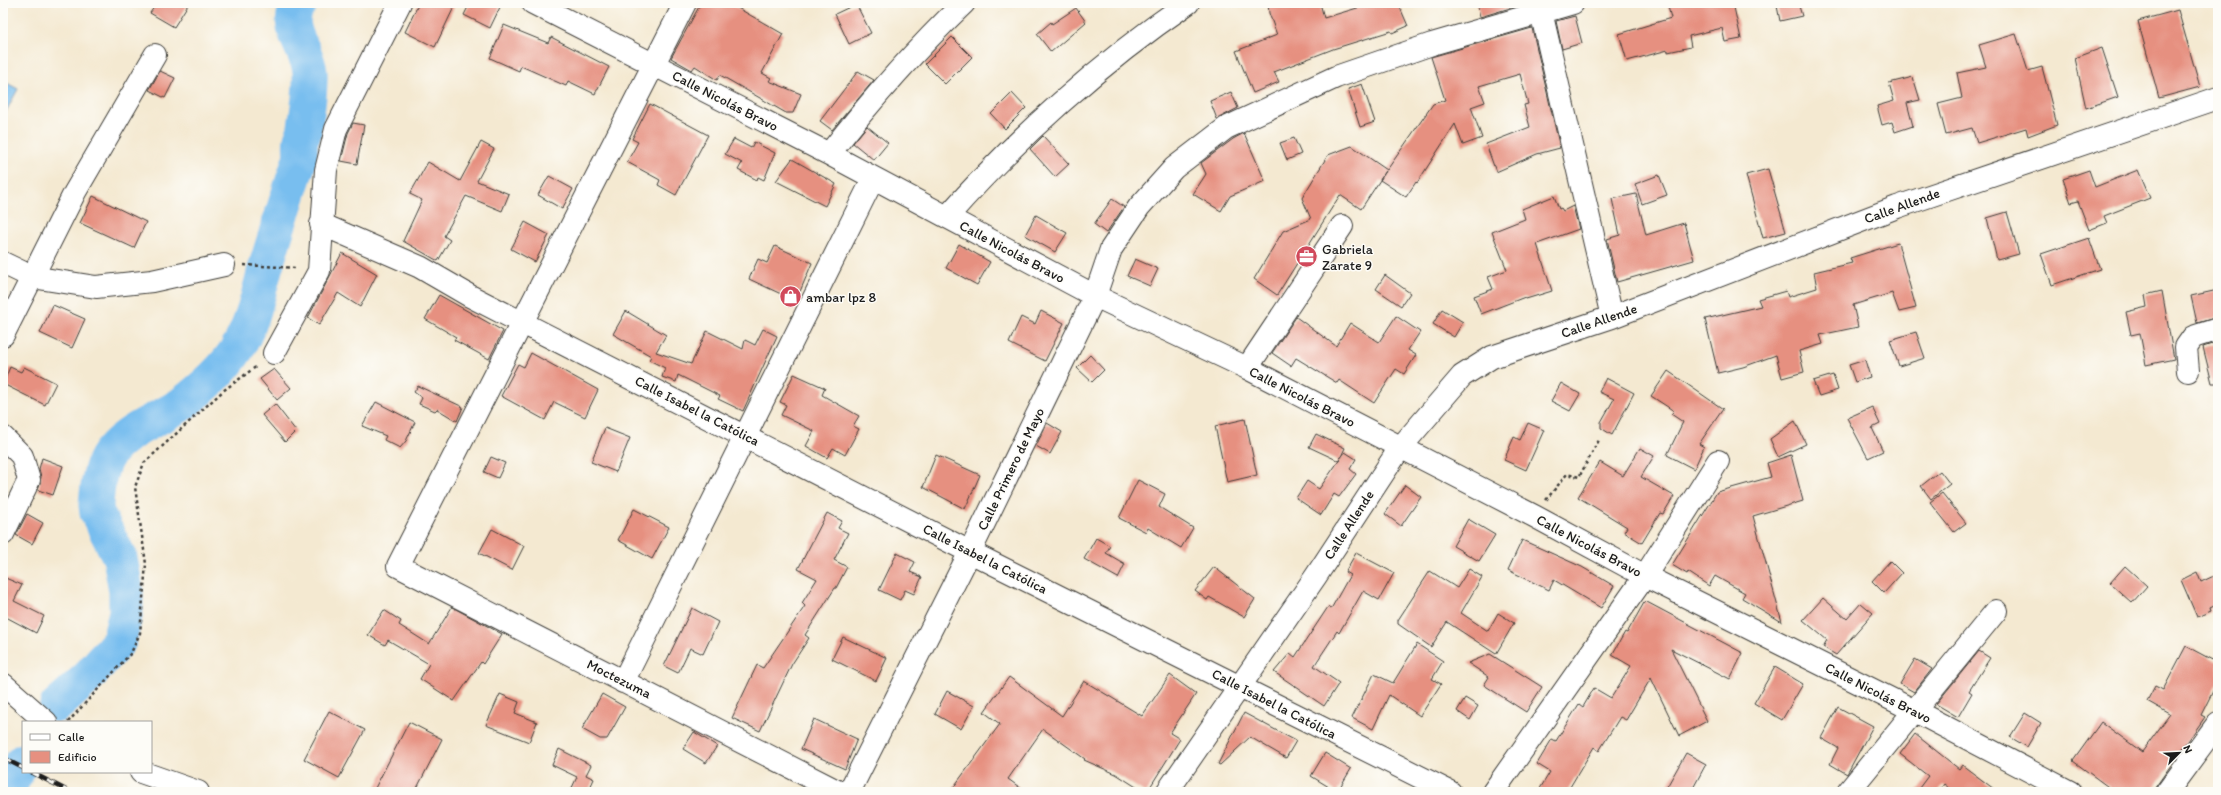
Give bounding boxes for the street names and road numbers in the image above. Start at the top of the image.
street label: Calle Nicolás Bravo [669,67,781,135]
street label: Calle Allende [1862,184,1943,228]
street label: Calle Nicolás Bravo [956,217,1068,287]
street label: Calle Allende [1559,300,1640,342]
street label: Calle Nicolás Bravo [1246,363,1358,431]
street label: Calle Isabel la Católica [632,372,762,450]
street label: Calle Primero de Mayo [974,405,1048,533]
street label: Calle Allende [1320,487,1378,563]
street label: Calle Nicolás Bravo [1533,511,1645,581]
street label: Calle Isabel la Católica [920,520,1050,598]
street label: Moctezuma [584,656,655,703]
street label: Calle Nicolás Bravo [1822,659,1934,727]
street label: Calle Isabel la Católica [1209,665,1339,743]

